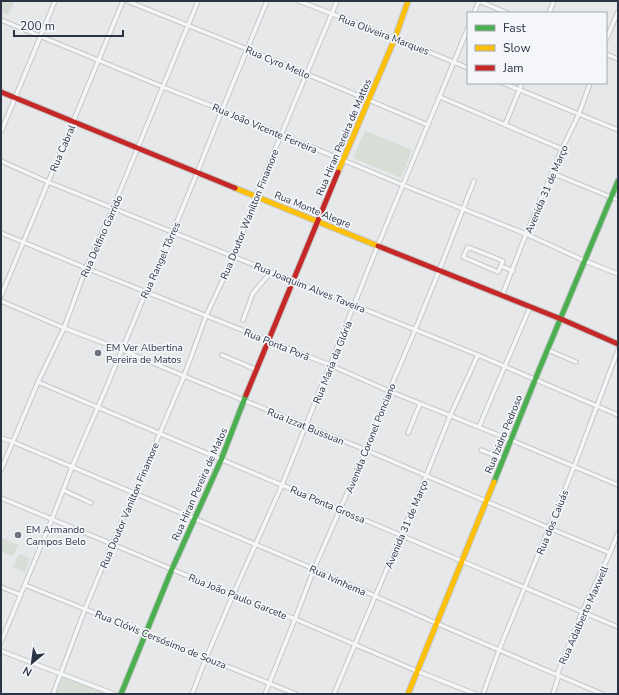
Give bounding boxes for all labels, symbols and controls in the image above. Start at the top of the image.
street label: Rua Oliveira Marques [336,11,431,59]
scale bar [14,12,123,38]
legend [467,12,607,84]
text: 200 m [20,18,55,34]
text: Fast [503,20,526,36]
text: Slow [503,40,531,56]
street label: Rua Cyro Mello [243,43,312,83]
text: Jam [502,60,524,76]
street label: Rua Hiran Pereira de Mattos [313,77,375,198]
street label: Rua João Vicente Ferreira [210,100,319,157]
street label: Rua Cabral [47,123,79,174]
street label: Avenida 31 de Março [522,143,572,236]
street label: Rua Doutor Wanilton Finamore [217,147,283,282]
street label: Rua Monte Alegre [272,188,353,232]
street label: Rua Delfino Garrido [77,193,127,280]
street label: Rua Rangel Tôrres [138,220,184,301]
street label: Rua Joaquim Alves Taveira [252,259,367,317]
street label: Rua Maria da Glória [310,319,356,406]
street label: Rua Ponta Porã [242,325,311,364]
place label: EM Ver Albertina Pereira de Matos [106,341,183,367]
marker: EM Ver Albertina Pereira de Matos [93,348,103,358]
street label: Avenida Coronel Ponciano [342,381,400,495]
street label: Rua Izidro Pedroso [482,392,526,476]
street label: Rua Izzat Bussuan [265,405,346,449]
street label: Rua Hiran Pereira de Matos [169,425,231,543]
street label: Rua Doutor Vanilton Finamore [97,440,163,570]
street label: Avenida 31 de Março [382,478,432,571]
street label: Rua Ponta Grossa [288,483,367,527]
street label: Rua dos Caiuás [534,488,572,557]
place label: EM Armando Campos Belo [26,523,86,549]
marker: EM Armando Campos Belo [13,530,23,540]
street label: Rua Ivinhema [307,562,368,600]
street label: Rua Adalberto Maxwell [556,564,612,667]
street label: Rua João Paulo Garcete [186,571,289,623]
street label: Rua Clóvis Cersósimo de Souza [93,607,228,673]
north arrow [12,643,52,683]
text: N [20,663,35,680]

